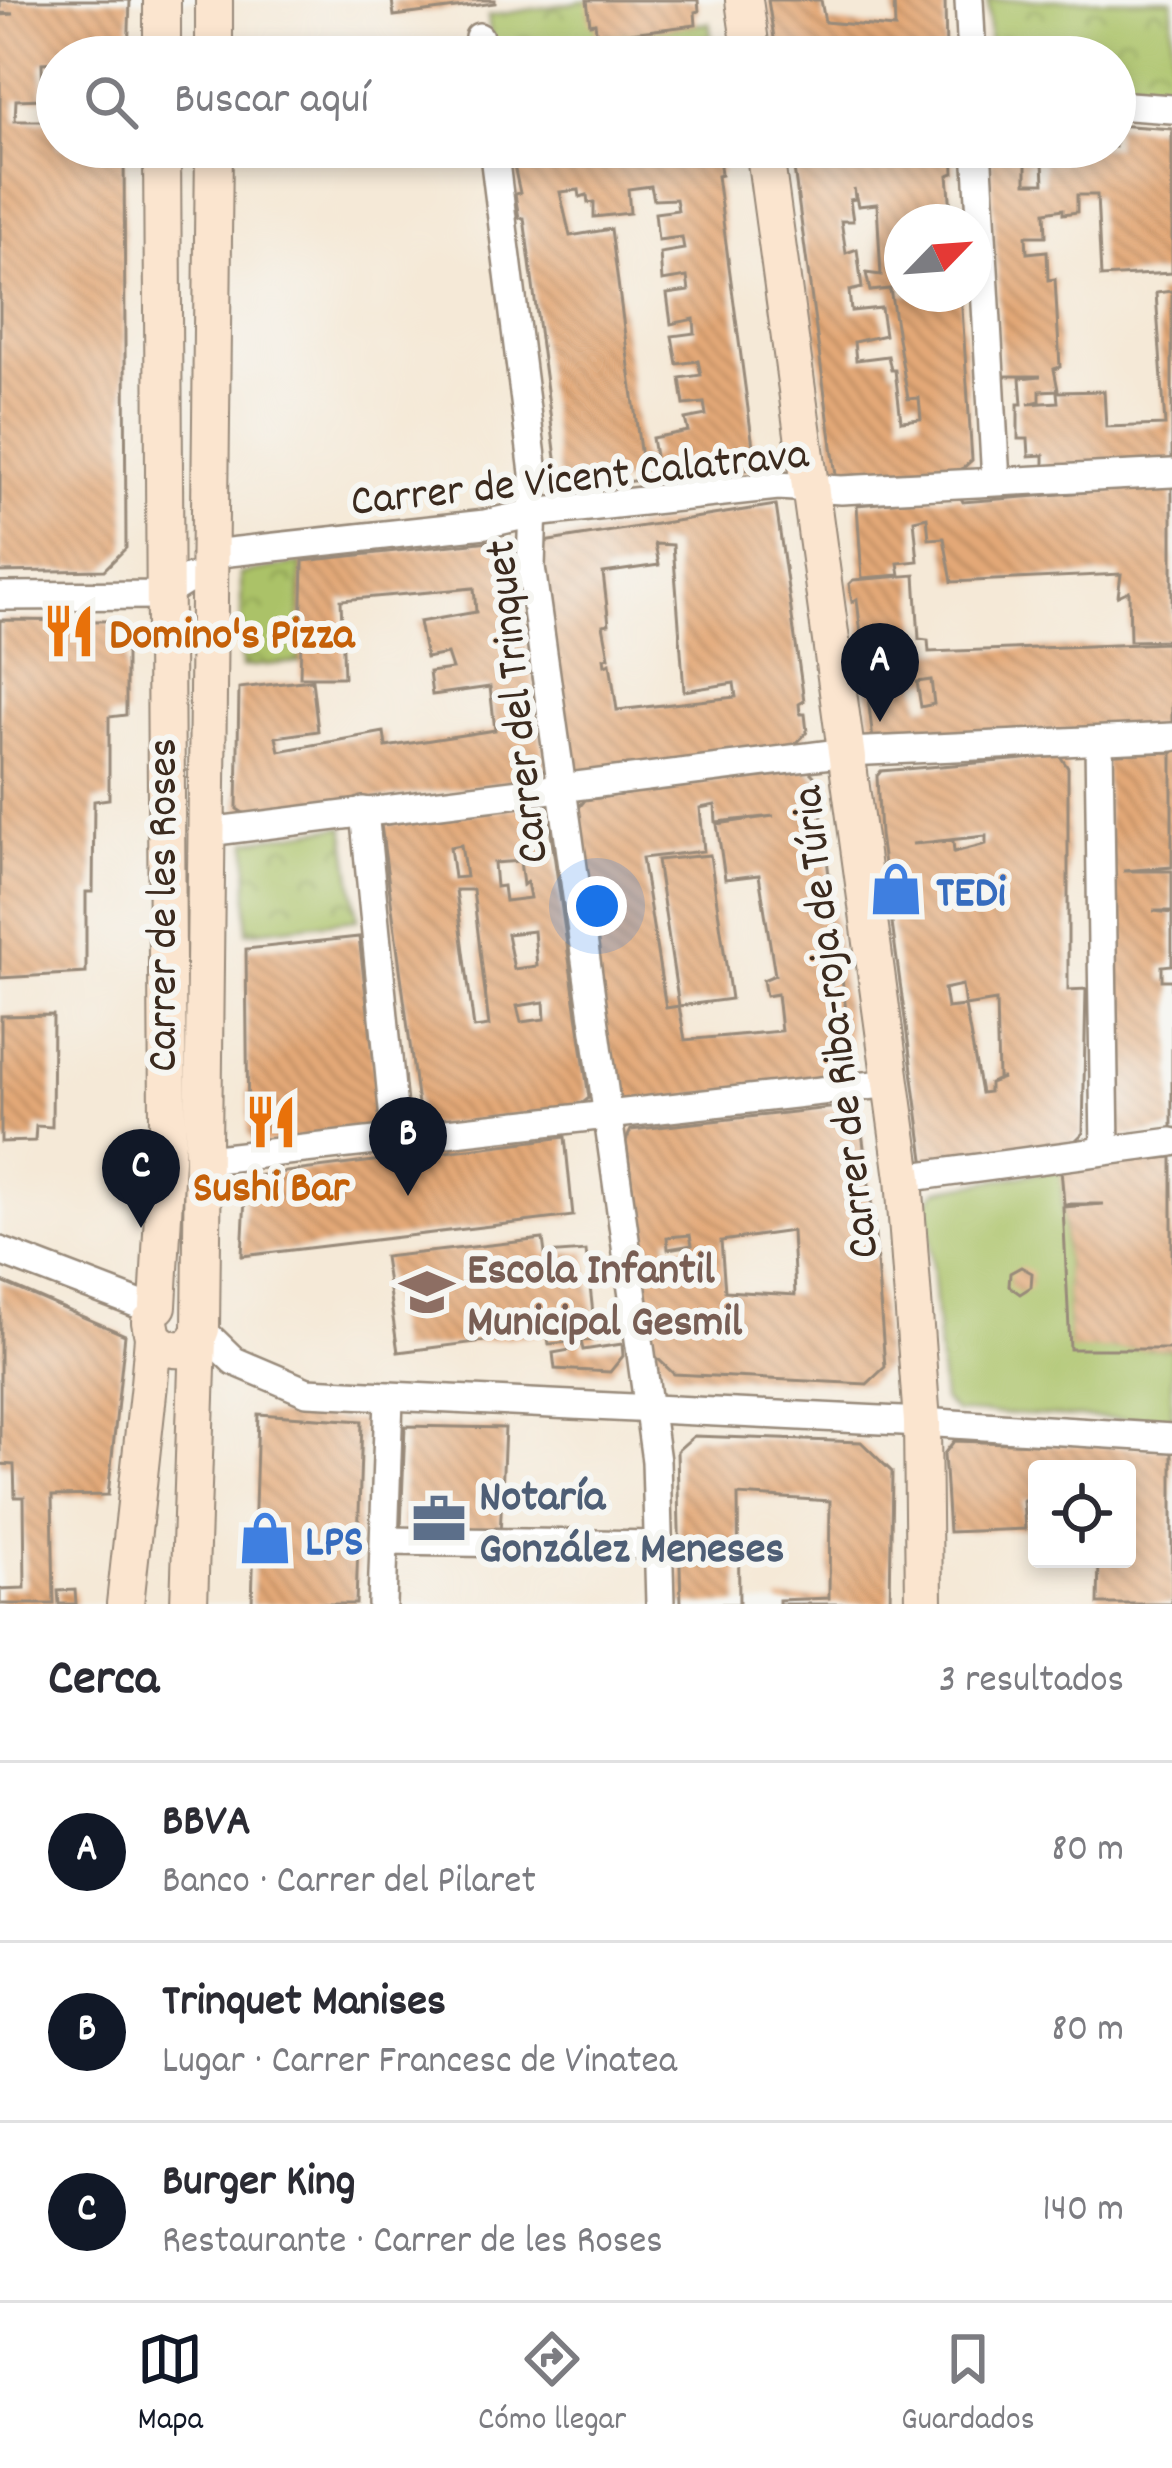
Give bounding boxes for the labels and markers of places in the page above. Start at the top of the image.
restaurant icon: Domino's Pizza [40,602,98,660]
place label: Domino's Pizza [109,606,356,670]
pin: A [841,623,919,722]
shop icon: TEDi [867,860,925,918]
place label: TEDi [936,864,1006,928]
restaurant icon: Sushi Bar [242,1093,300,1151]
pin: B [369,1097,447,1196]
pin: C [102,1129,180,1228]
place label: Sushi Bar [193,1159,351,1223]
place label: Escola Infantil Municipal Gesmil [467,1241,743,1357]
school or university icon: Escola Infantil Municipal Gesmil [398,1263,456,1321]
place label: Notaría González Meneses [479,1468,784,1584]
office icon: Notaría González Meneses [410,1490,468,1548]
shop icon: LPS [236,1509,294,1567]
place label: LPS [305,1513,364,1577]

